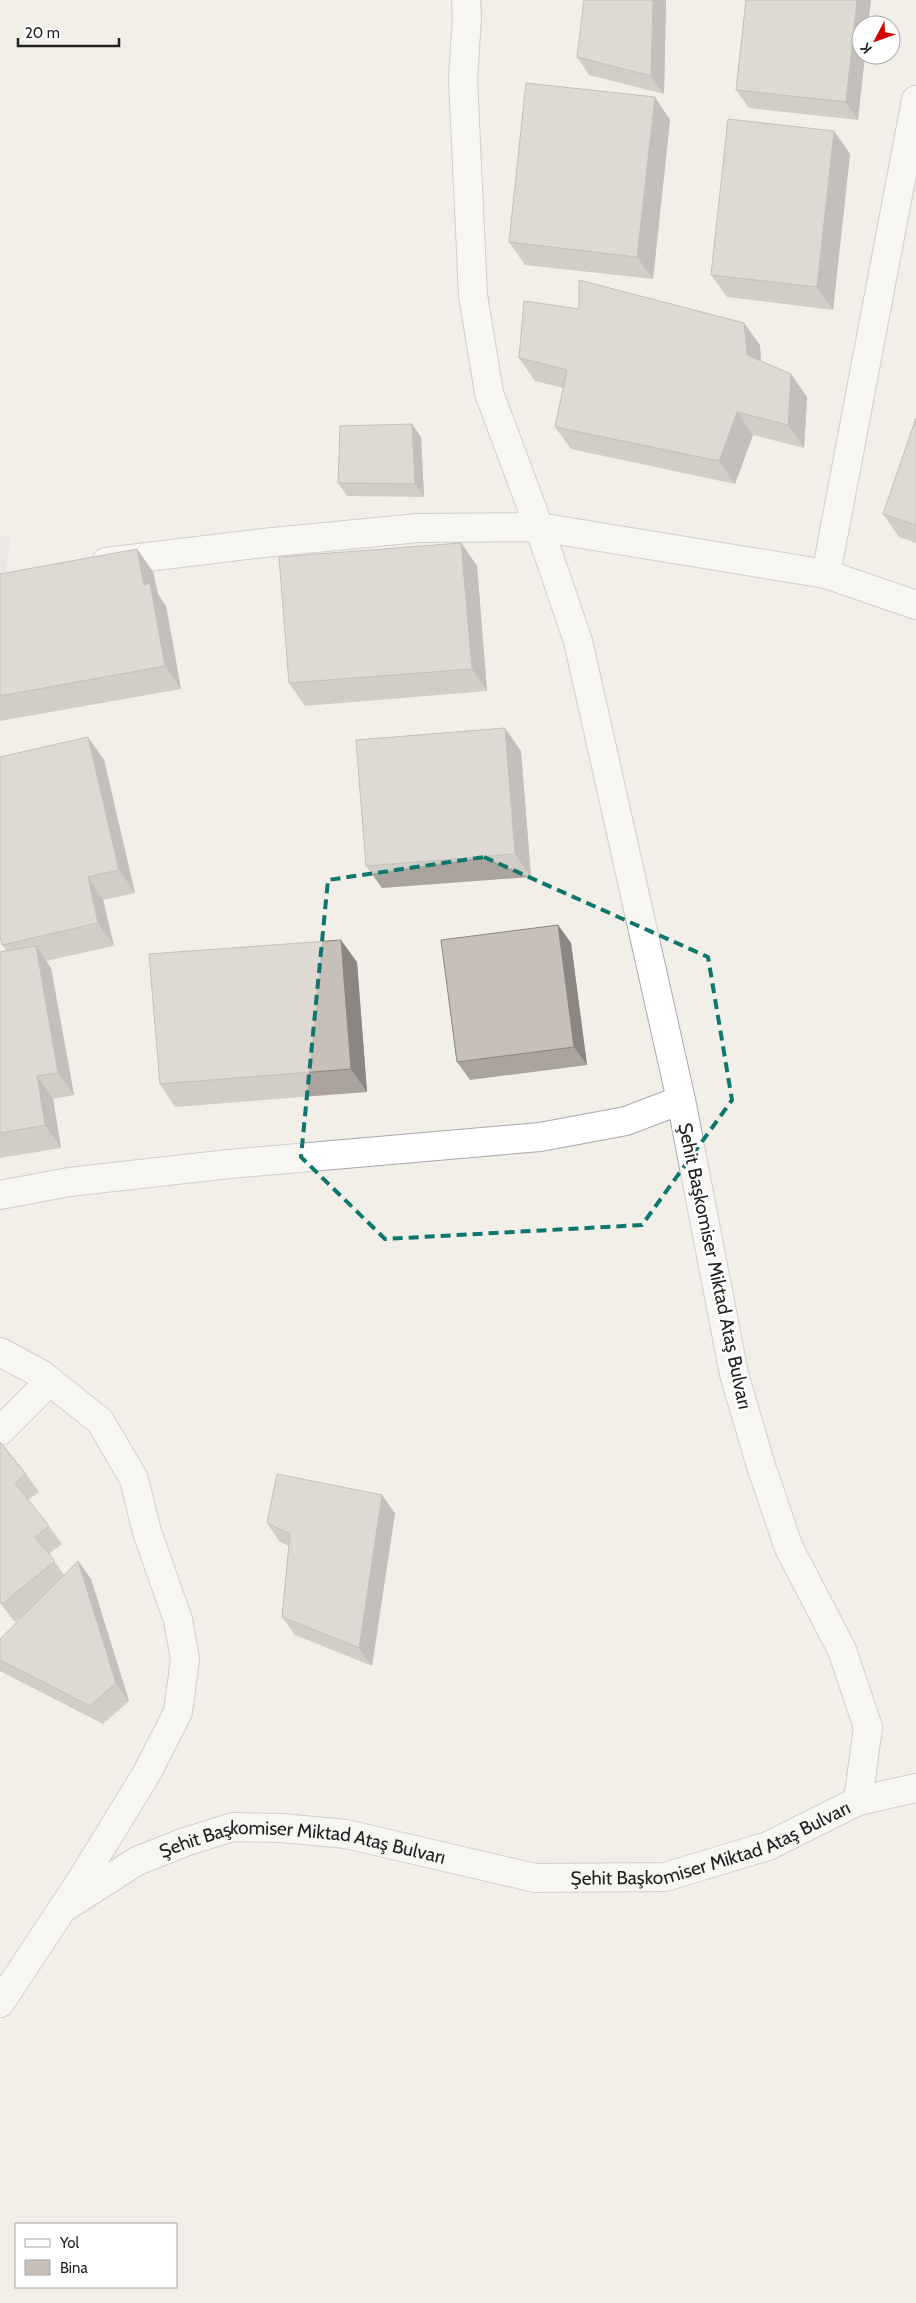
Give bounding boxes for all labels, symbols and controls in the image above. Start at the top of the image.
scale bar [18,15,119,47]
north arrow [851,15,901,65]
text: 20 m [25,24,60,42]
text: K [856,39,876,58]
street label: Şehit Başkomiser Miktad Ataş Bulvarı [673,1121,757,1411]
street label: Şehit Başkomiser Miktad Ataş Bulvarı [570,1795,854,1889]
street label: Şehit Başkomiser Miktad Ataş Bulvarı [156,1815,448,1868]
legend [15,2223,178,2288]
text: Yol [59,2234,79,2252]
text: Bina [60,2259,88,2277]

